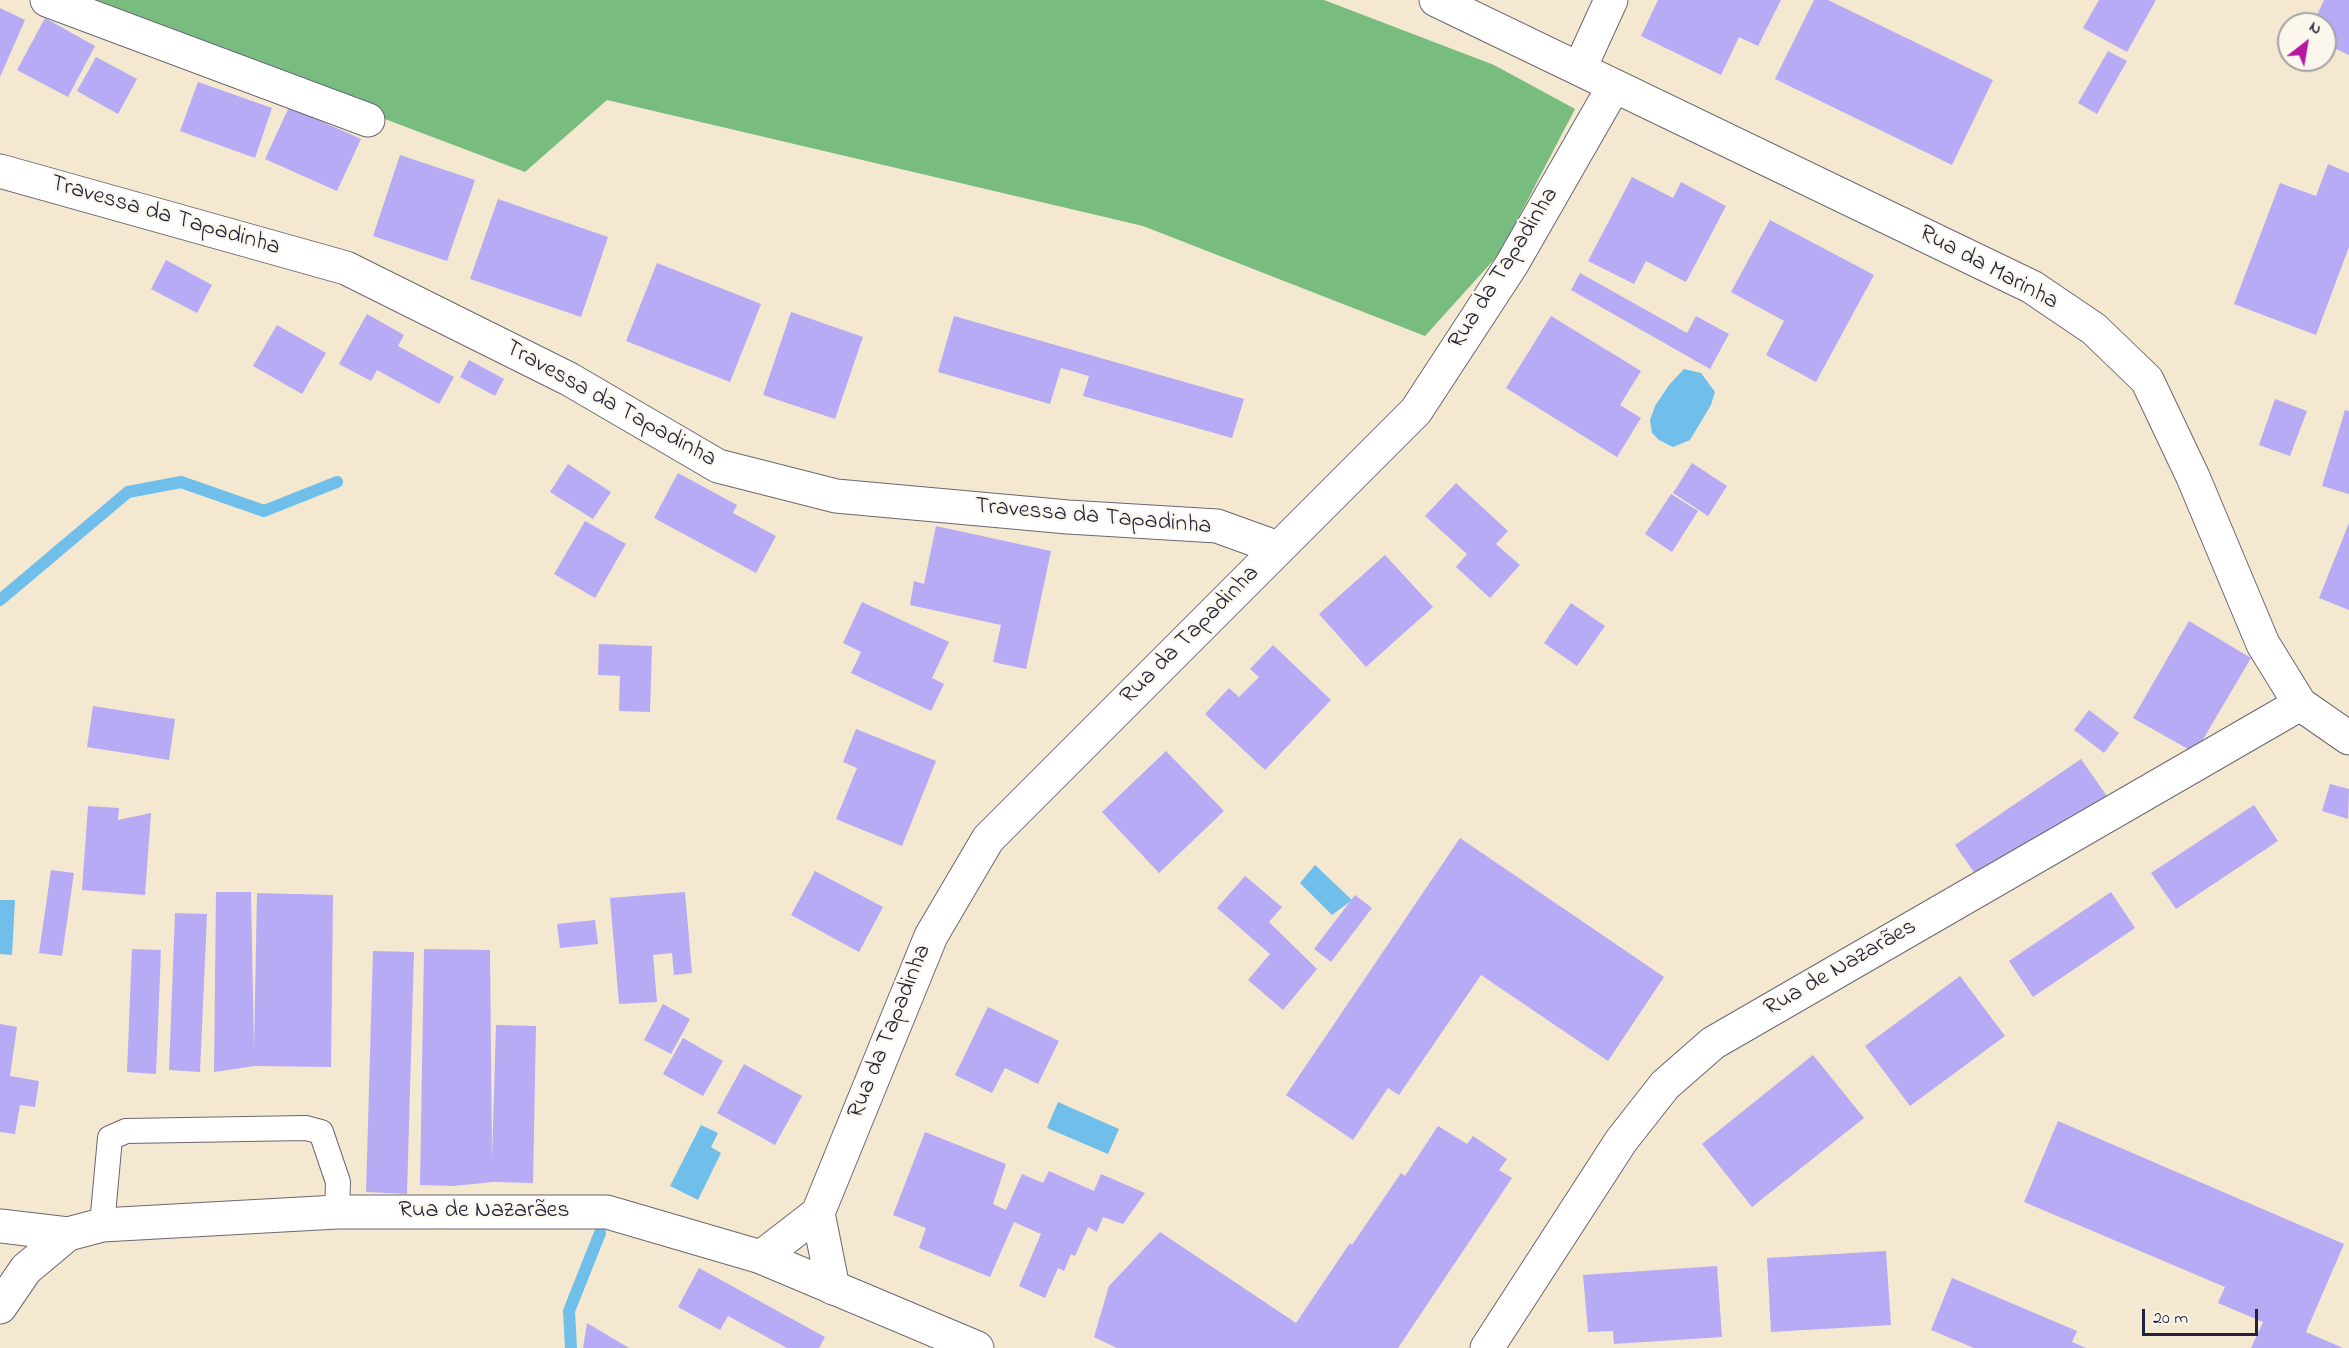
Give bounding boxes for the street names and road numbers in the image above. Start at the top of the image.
street label: Travessa da Tapadinha [47,170,283,264]
street label: Rua da Tapadinha [1444,183,1566,355]
street label: Rua da Marinha [1913,220,2063,318]
street label: Travessa da Tapadinha [499,335,721,475]
street label: Travessa da Tapadinha [973,493,1213,543]
street label: Rua da Tapadinha [1115,560,1267,712]
street label: Rua de Nazarães [1760,914,1922,1024]
street label: Rua da Tapadinha [843,941,939,1123]
street label: Rua de Nazarães [399,1198,569,1226]

